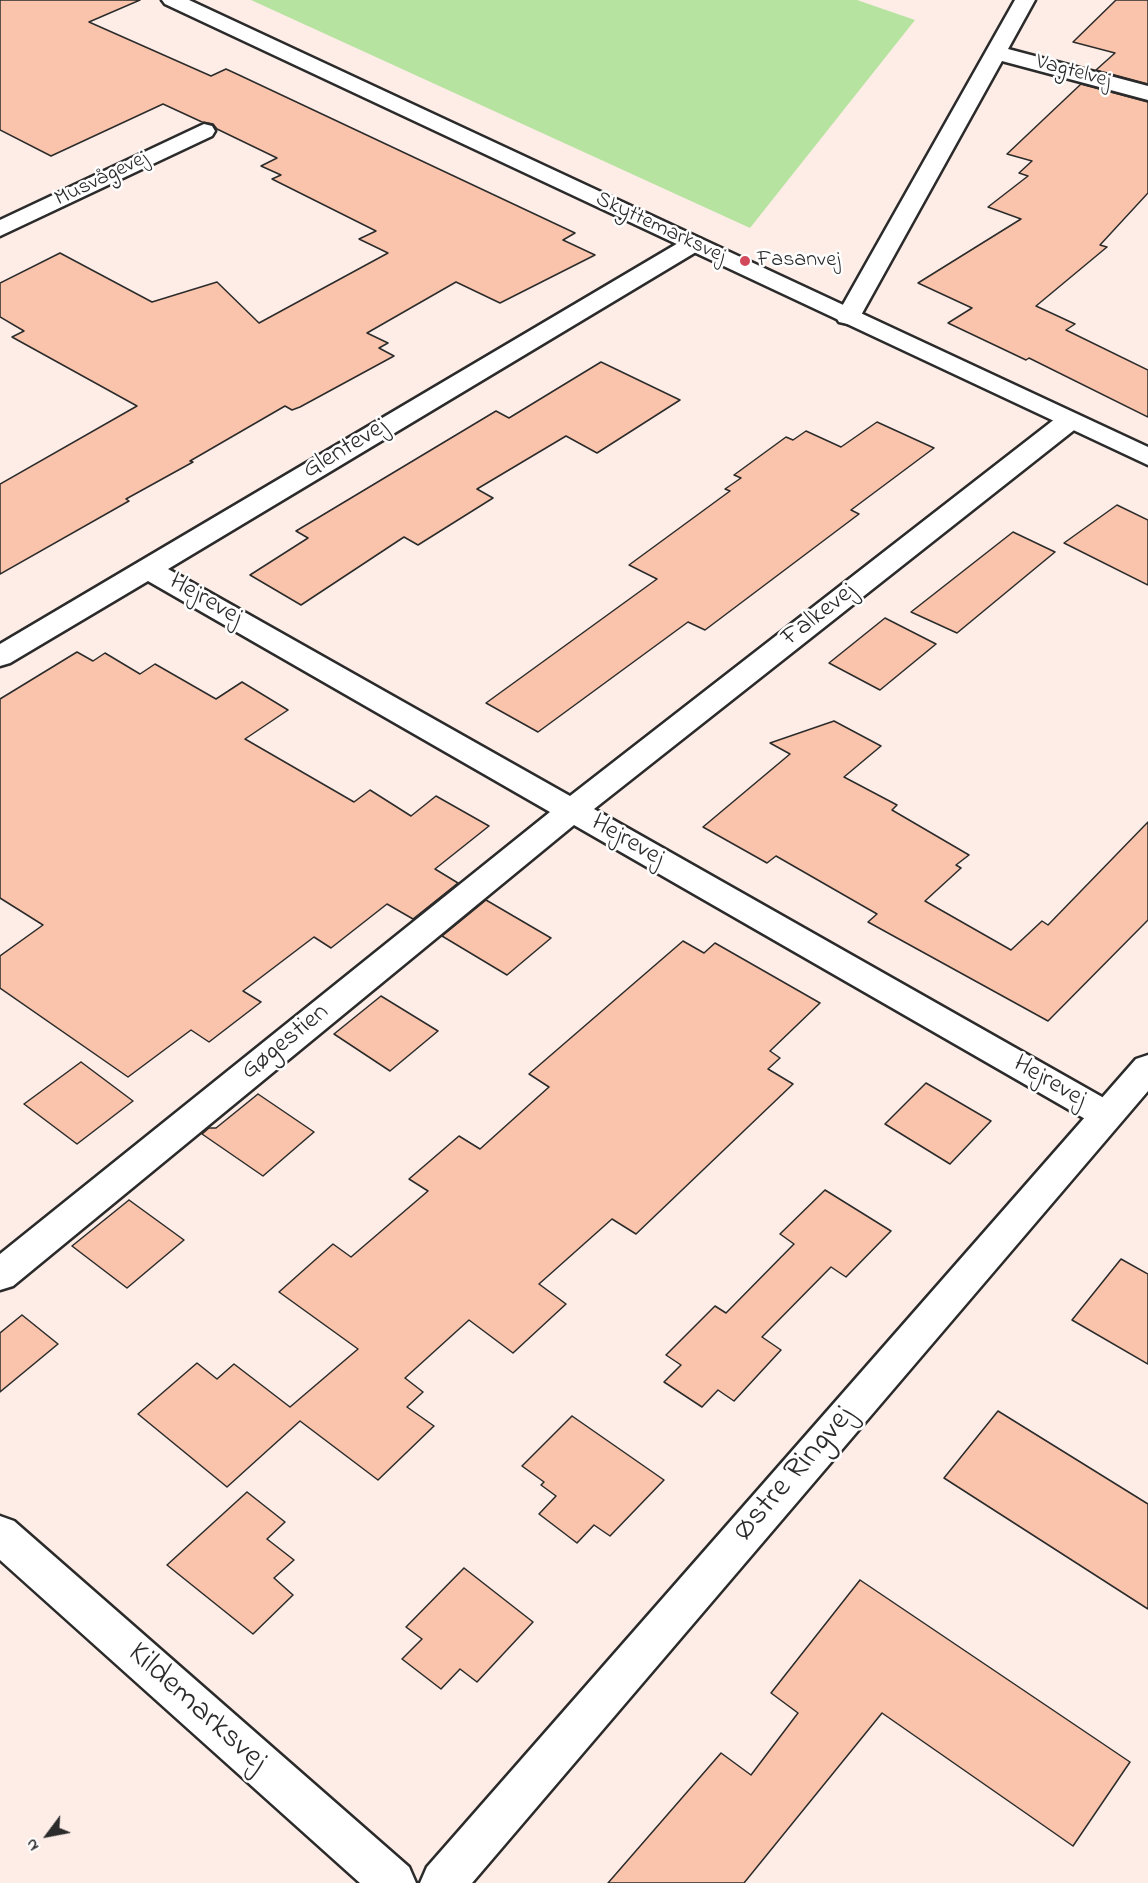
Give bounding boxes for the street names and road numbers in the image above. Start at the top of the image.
street label: Vagtelvej [1033,50,1113,96]
street label: Musvågevej [51,146,153,214]
street label: Skyttemarksvej [591,187,729,271]
street label: Glentevej [298,413,394,487]
street label: Hejrevej [163,568,247,634]
street label: Falkevej [777,577,863,655]
street label: Hejrevej [585,809,669,875]
street label: Gøgestien [236,998,336,1088]
street label: Hejrevej [1007,1050,1091,1116]
street label: Østre Ringvej [725,1399,865,1551]
street label: Kildemarksvej [118,1636,274,1782]

